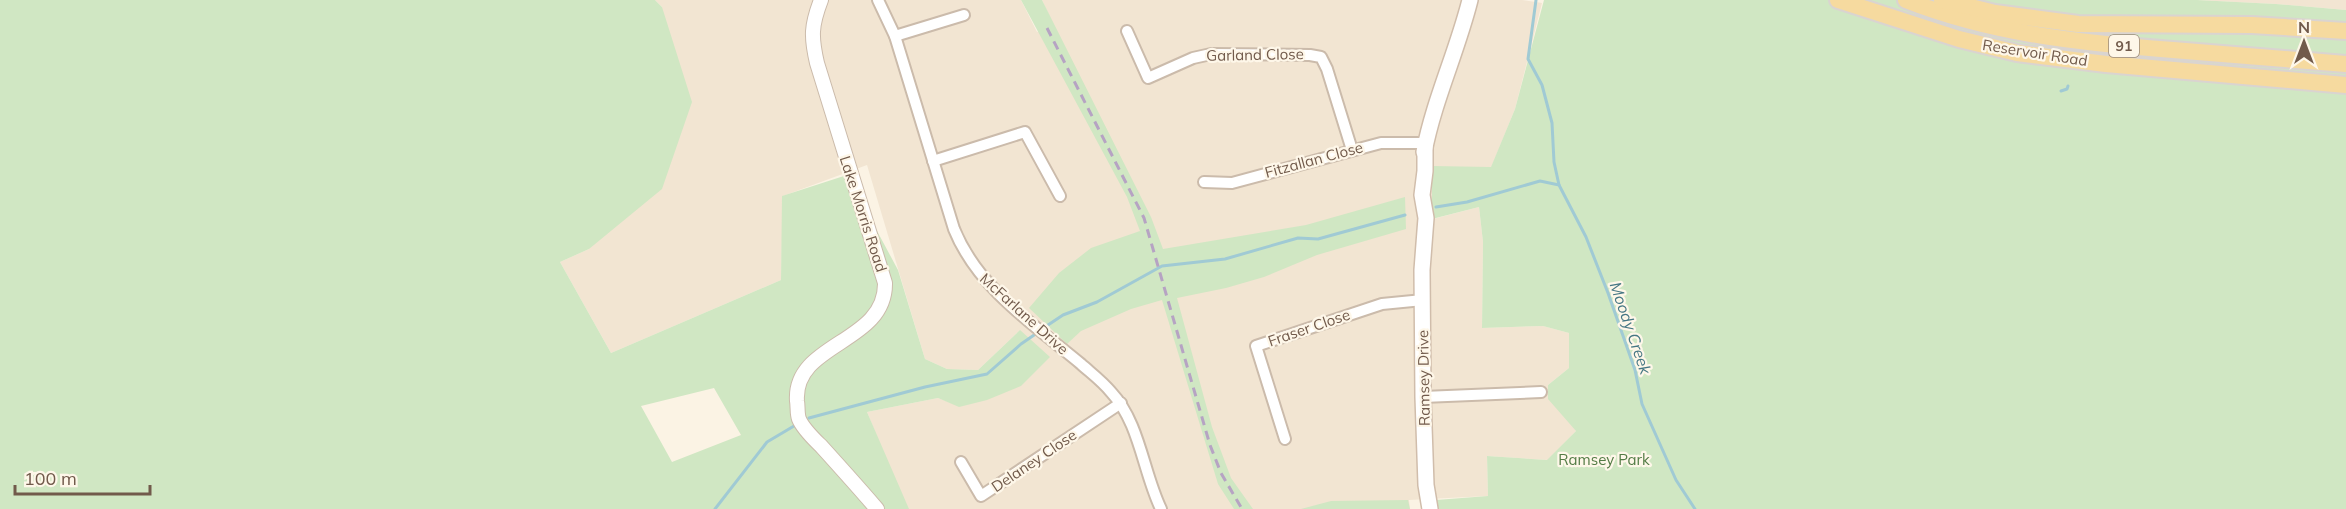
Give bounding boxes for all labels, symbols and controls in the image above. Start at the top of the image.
north arrow [2274,12,2334,72]
text: N [2298,17,2310,37]
street label: Reservoir Road [1981,35,2089,70]
road number: 91 [2109,35,2139,57]
street label: Garland Close [1206,44,1304,65]
street label: Fitzallan Close [1263,137,1365,182]
street label: Lake Morris Road [836,153,891,274]
street label: McFarlane Drive [976,269,1073,358]
water label: Moody Creek [1606,279,1656,378]
street label: Fraser Close [1265,305,1352,350]
street label: Ramsey Drive [1413,330,1434,426]
street label: Delaney Close [988,425,1080,496]
park label: Ramsey Park [1558,450,1650,469]
scale bar [15,458,150,496]
text: 100 m [24,467,77,490]

